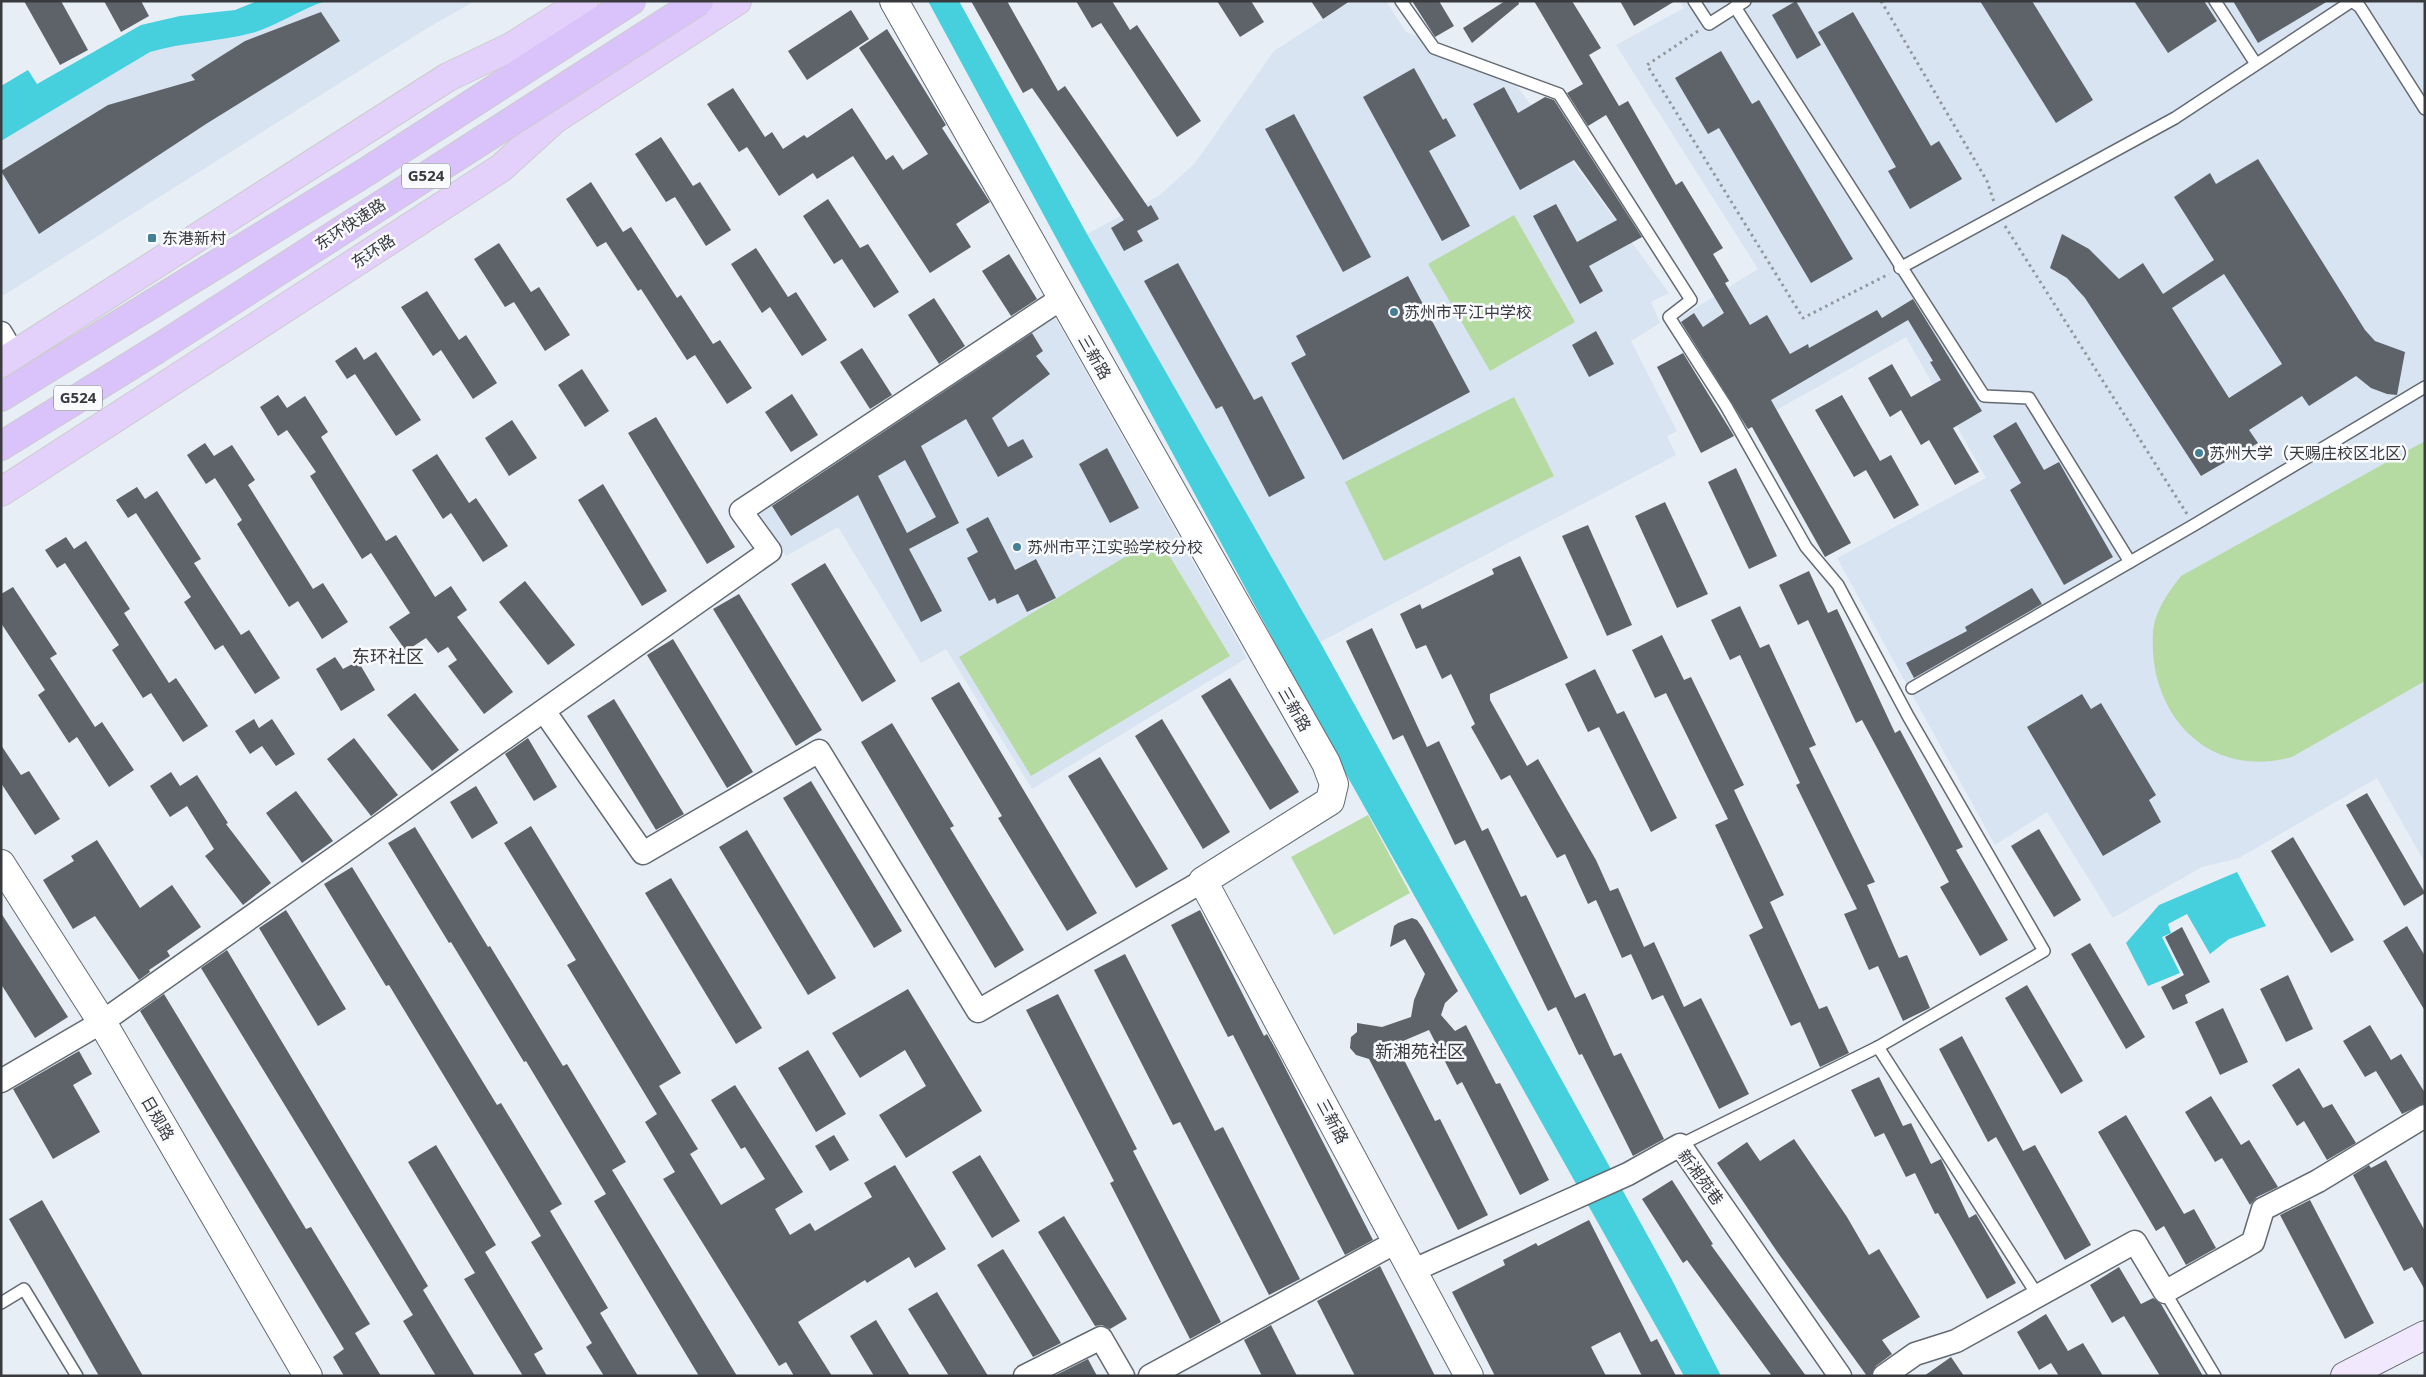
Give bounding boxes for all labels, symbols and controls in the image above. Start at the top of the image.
road number: G524 [402,164,450,188]
street label: 东环快速路 [310,193,390,255]
place label: 东港新村 [162,227,226,249]
street label: 东环路 [347,229,399,273]
marker: 东港新村 [146,232,158,244]
place label: 苏州市平江中学校 [1404,301,1532,323]
marker: 苏州市平江中学校 [1388,306,1400,318]
street label: 三新路 [1073,331,1117,383]
road number: G524 [54,386,102,410]
place label: 苏州大学（天赐庄校区北区） [2209,442,2417,464]
marker: 苏州大学（天赐庄校区北区） [2193,447,2205,459]
place label: 苏州市平江实验学校分校 [1027,536,1203,558]
marker: 苏州市平江实验学校分校 [1011,541,1023,553]
district label: 东环社区 [352,644,424,668]
street label: 三新路 [1273,683,1317,735]
district label: 新湘苑社区 [1375,1039,1465,1063]
street label: 日规路 [136,1092,180,1144]
street label: 三新路 [1312,1095,1354,1147]
street label: 新湘苑巷 [1673,1145,1729,1209]

